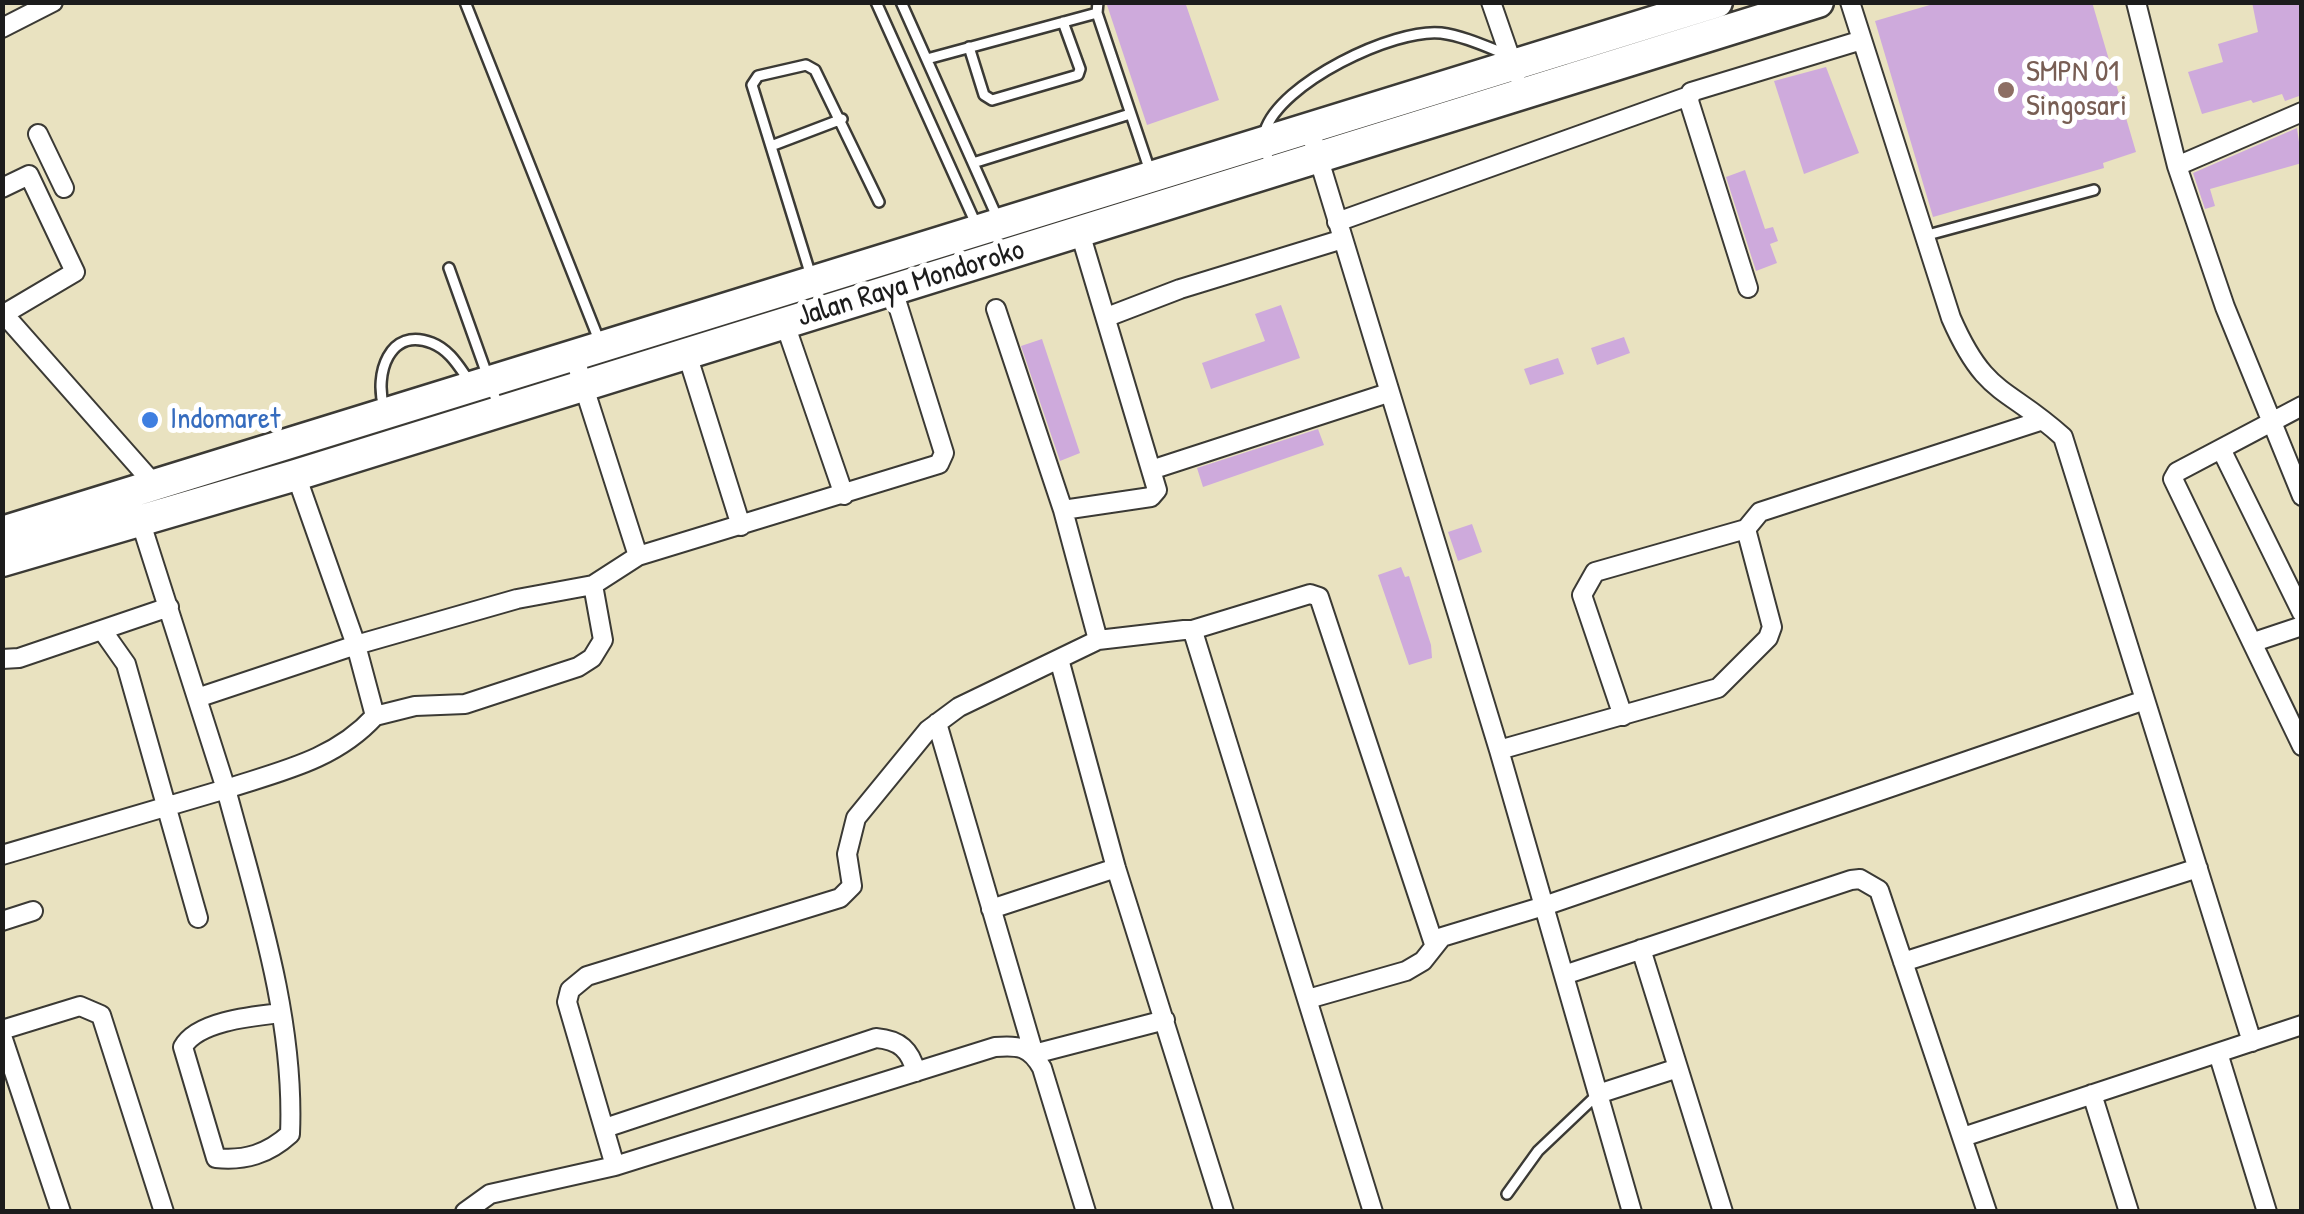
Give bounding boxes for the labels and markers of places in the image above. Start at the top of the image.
place label: SMPN 01 Singosari [2026,55,2127,126]
marker: SMPN 01 Singosari [1995,79,2017,101]
place label: Indomaret [170,402,280,438]
marker: Indomaret [139,409,161,431]

